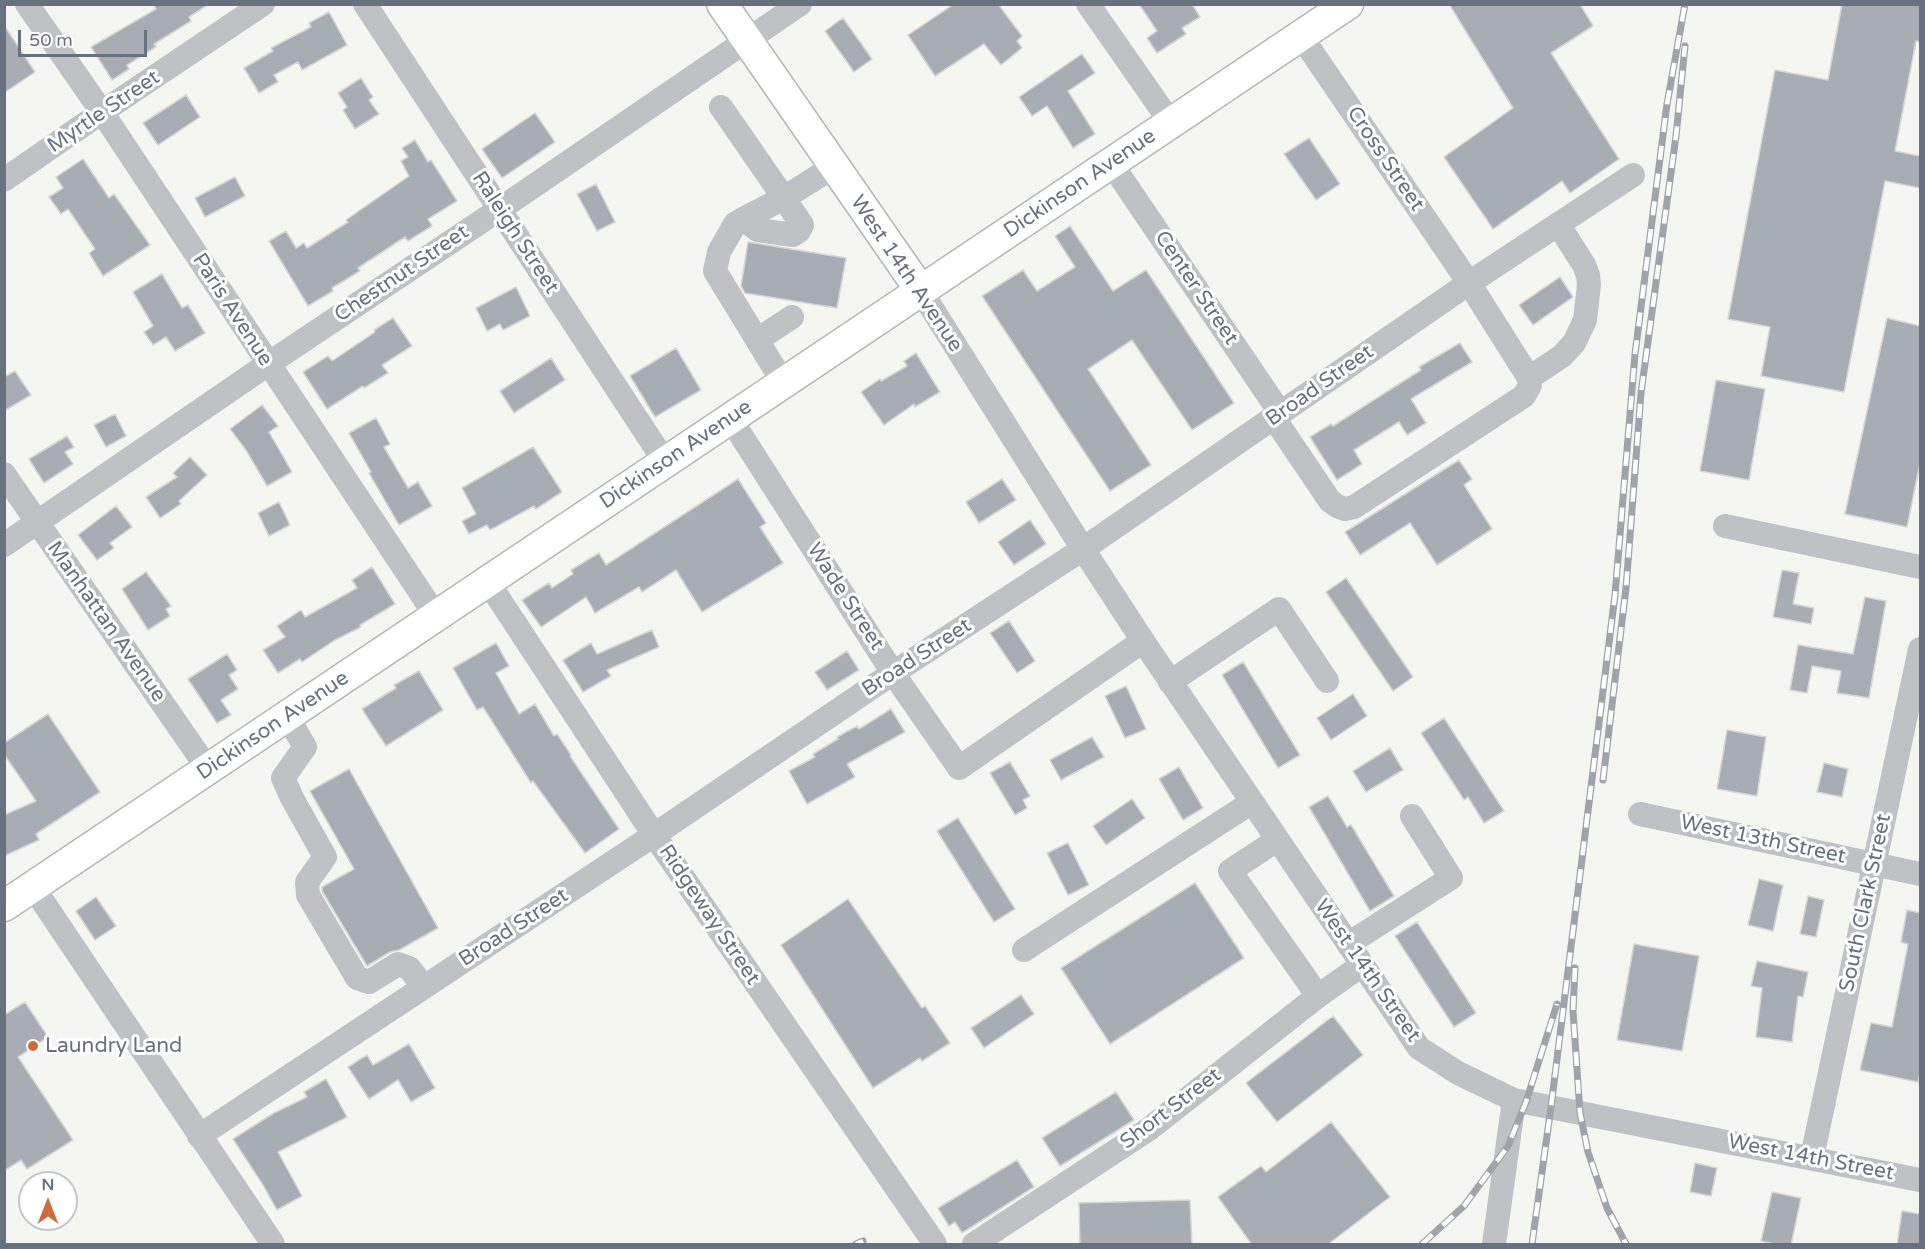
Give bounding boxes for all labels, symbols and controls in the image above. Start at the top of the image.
scale bar [21,18,150,56]
text: 50 m [29,29,73,51]
street label: Myrtle Street [43,65,165,159]
street label: Cross Street [1341,102,1429,216]
street label: Dickinson Avenue [999,124,1161,244]
street label: Raleigh Street [466,167,564,299]
street label: West 14th Avenue [844,191,968,357]
street label: Chestnut Street [330,220,474,328]
street label: Center Street [1149,226,1243,350]
street label: Paris Avenue [186,249,278,371]
street label: Broad Street [1261,340,1379,432]
street label: Dickinson Avenue [595,395,757,515]
street label: Manhattan Avenue [41,537,171,707]
street label: Wade Street [801,539,889,655]
street label: Broad Street [858,613,976,703]
street label: Dickinson Avenue [192,666,354,786]
street label: West 13th Street [1678,810,1848,870]
street label: South Clark Street [1835,812,1897,994]
street label: Ridgeway Street [653,840,765,990]
street label: Broad Street [455,883,573,973]
street label: West 14th Street [1308,895,1426,1047]
place label: Laundry Land [45,1033,182,1059]
marker: Laundry Land [26,1039,40,1053]
street label: Short Street [1116,1063,1226,1155]
street label: West 14th Street [1726,1130,1896,1186]
north arrow [18,1171,78,1231]
text: N [42,1175,54,1195]

